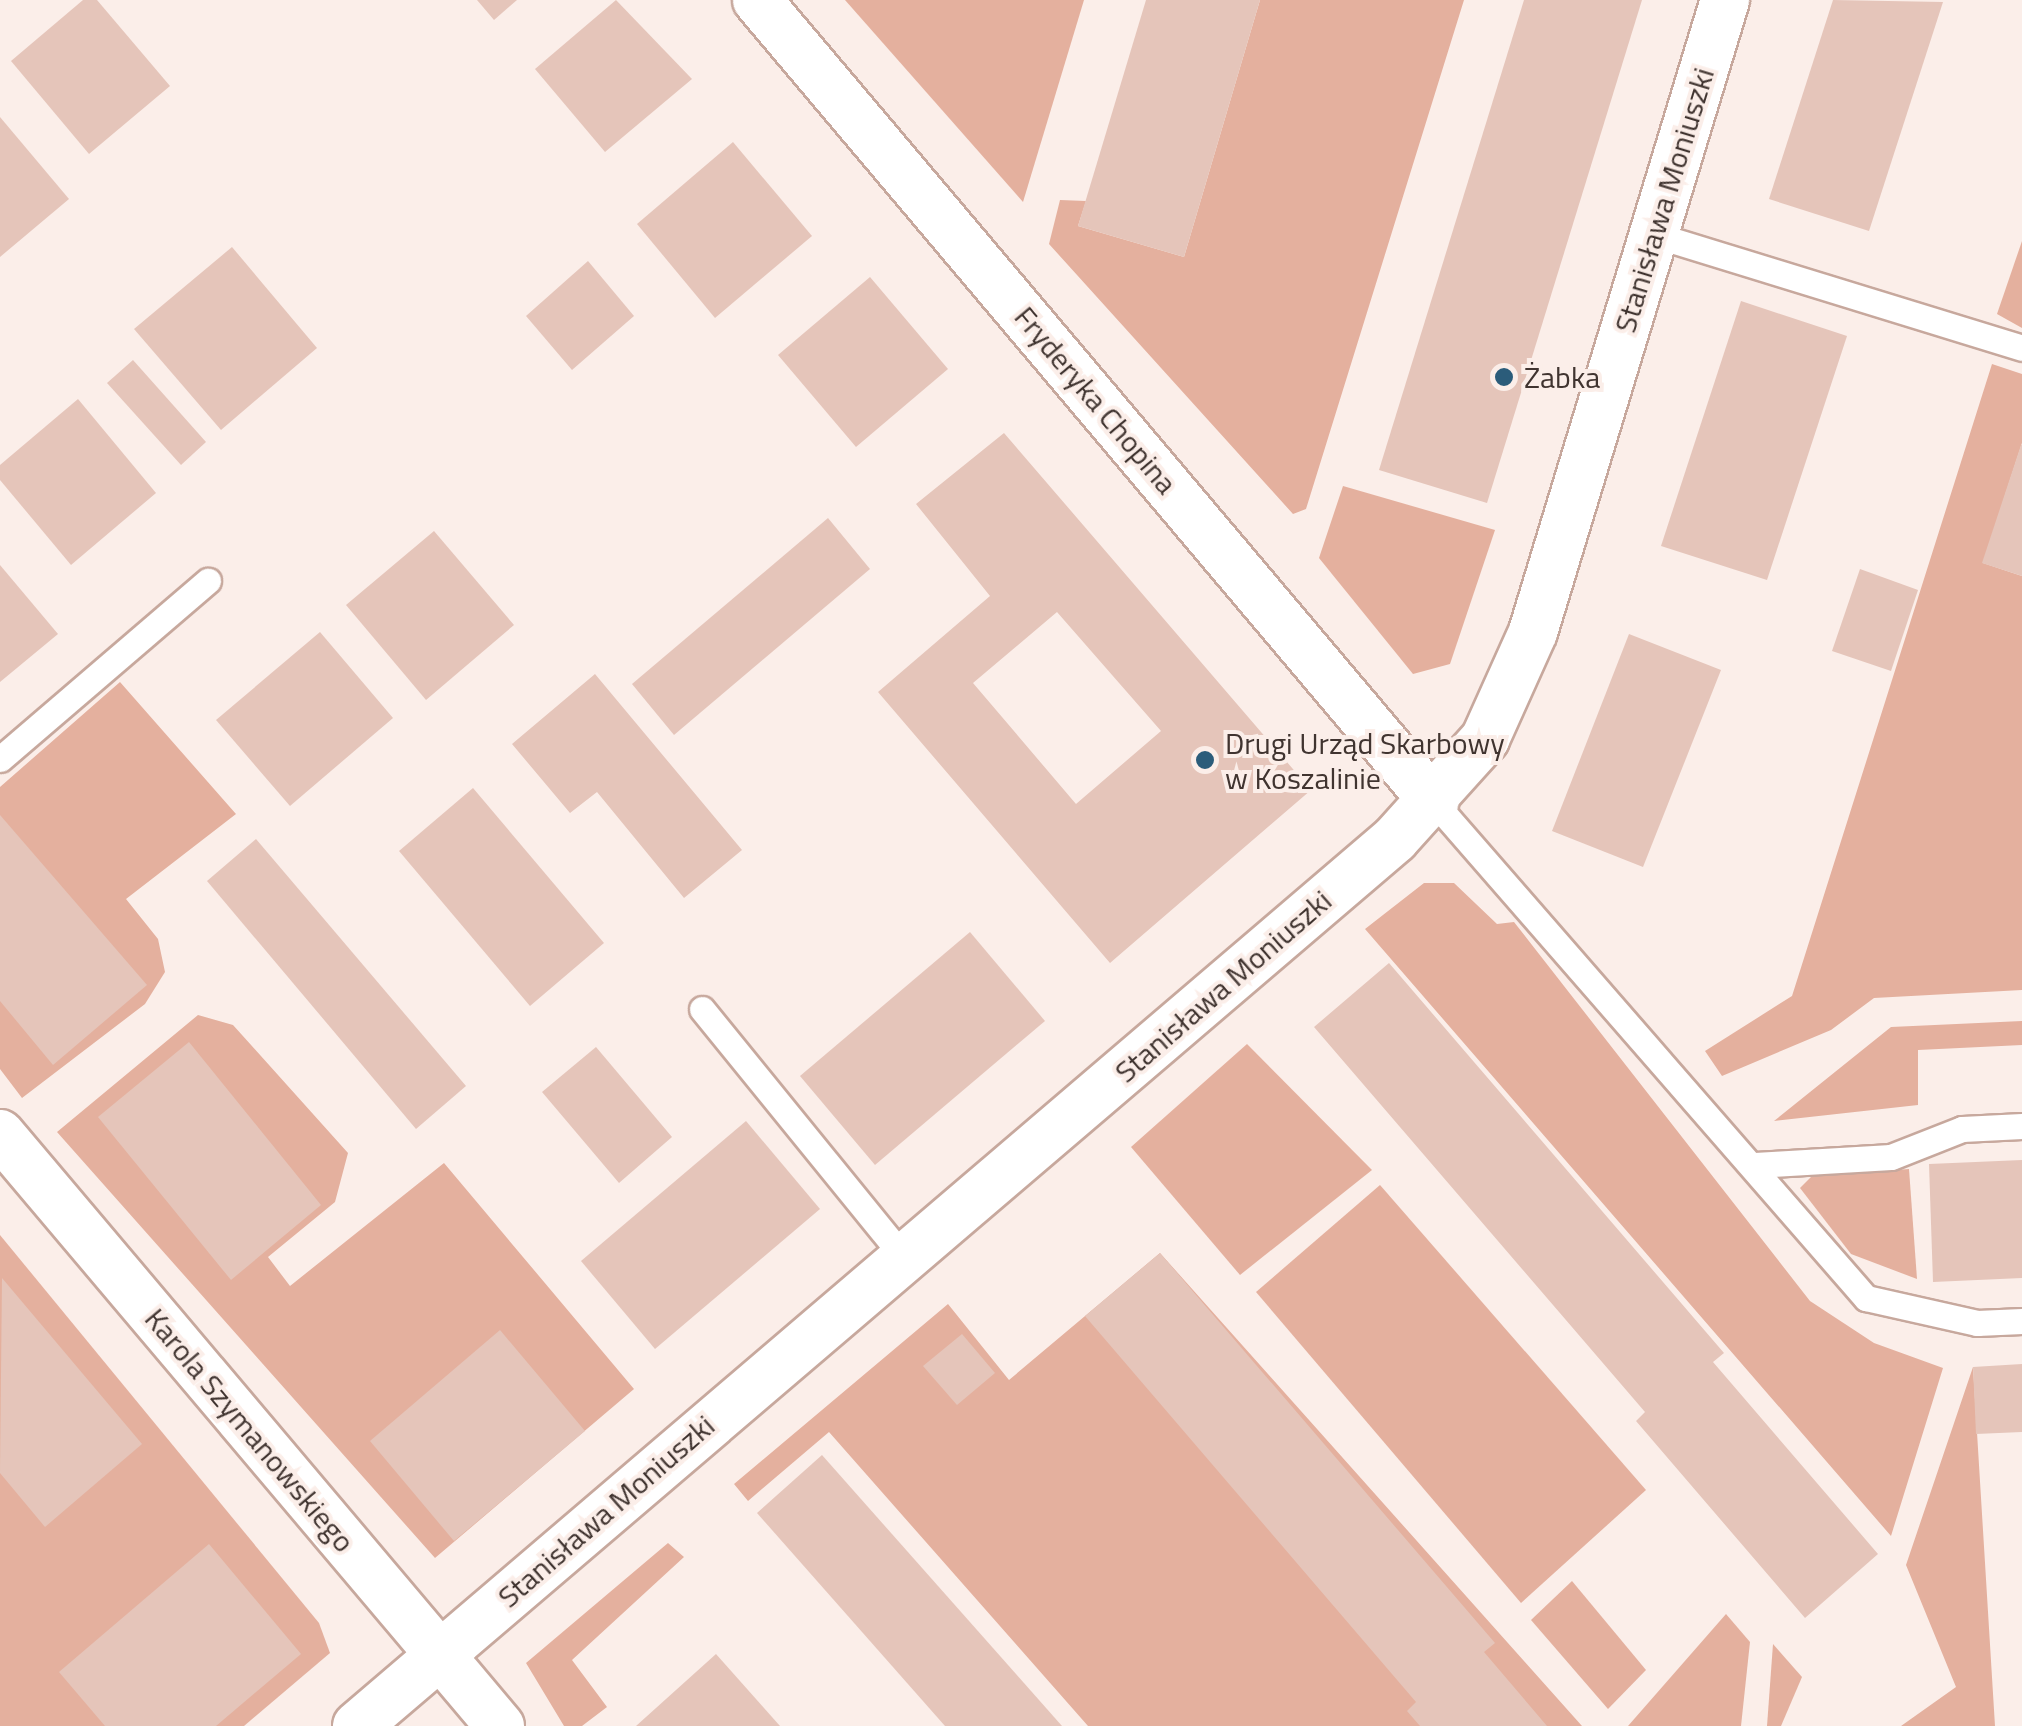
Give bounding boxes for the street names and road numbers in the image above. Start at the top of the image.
street label: Stanisława Moniuszki [1607,63,1721,337]
street label: Fryderyka Chopina [1007,299,1185,501]
street label: Stanisława Moniuszki [1107,882,1339,1090]
street label: Karola Szymanowskiego [138,1301,362,1559]
street label: Stanisława Moniuszki [490,1407,722,1615]

